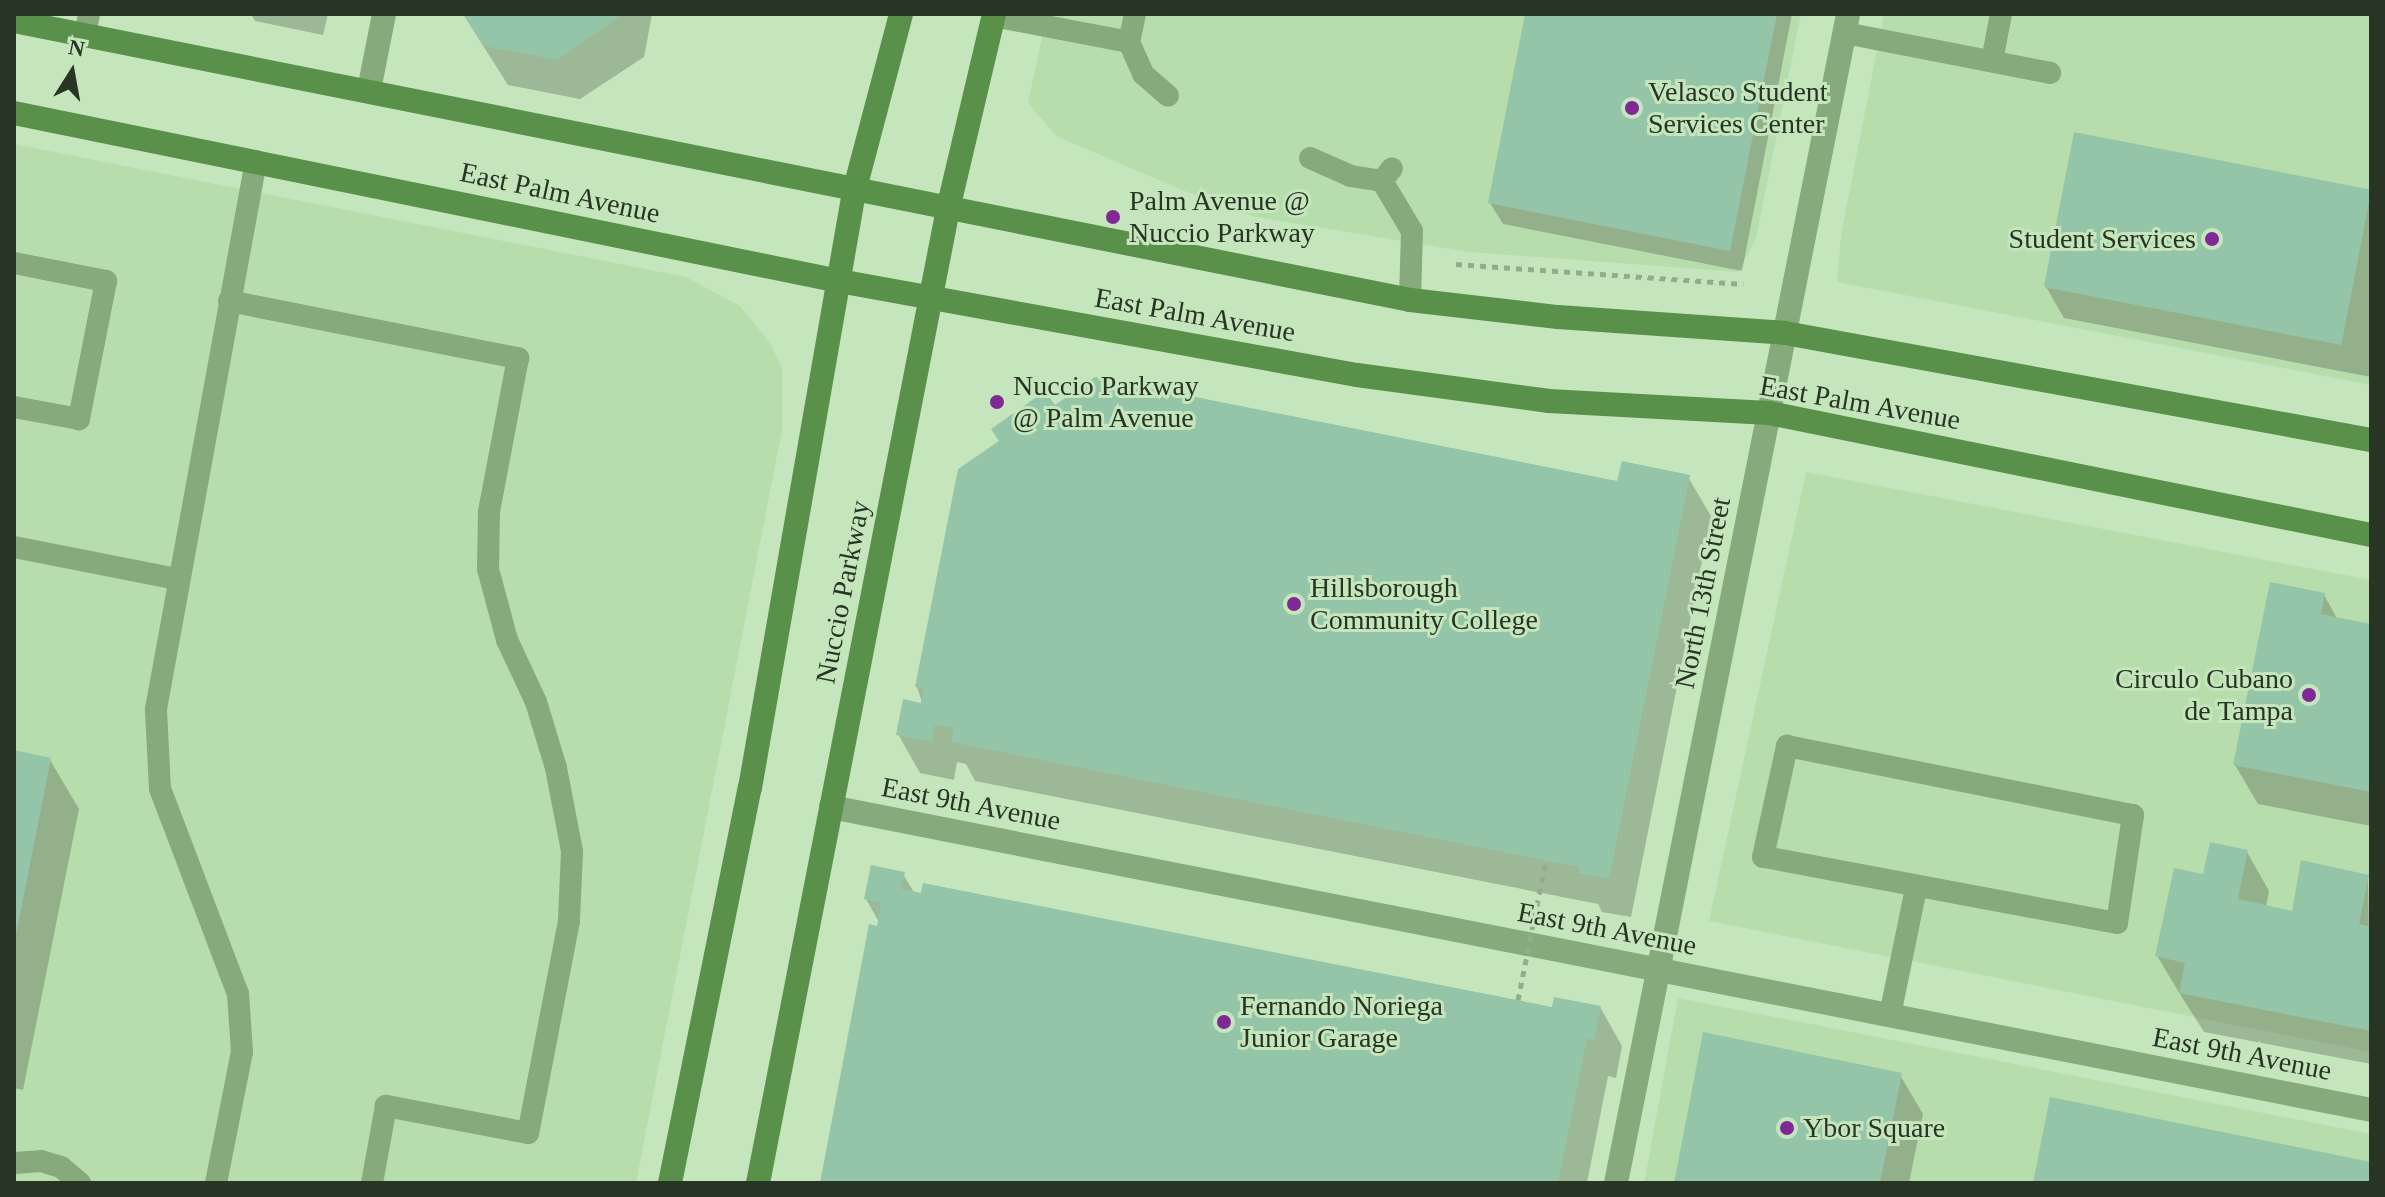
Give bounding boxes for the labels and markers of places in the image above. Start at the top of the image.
place label: Velasco Student Services Center [1648,75,1828,141]
marker: Velasco Student Services Center [1623,99,1641,117]
place label: Palm Avenue @ Nuccio Parkway [1129,184,1315,250]
marker: Palm Avenue @ Nuccio Parkway [1104,208,1122,226]
place label: Student Services [2009,222,2196,256]
marker: Student Services [2203,230,2221,248]
place label: Nuccio Parkway @ Palm Avenue [1013,369,1199,435]
marker: Nuccio Parkway @ Palm Avenue [988,393,1006,411]
place label: Hillsborough Community College [1310,571,1538,637]
marker: Hillsborough Community College [1285,595,1303,613]
place label: Circulo Cubano de Tampa [2115,662,2293,728]
marker: Circulo Cubano de Tampa [2300,686,2318,704]
place label: Fernando Noriega Junior Garage [1240,989,1443,1055]
marker: Fernando Noriega Junior Garage [1215,1013,1233,1031]
place label: Ybor Square [1803,1111,1945,1145]
marker: Ybor Square [1778,1119,1796,1137]

